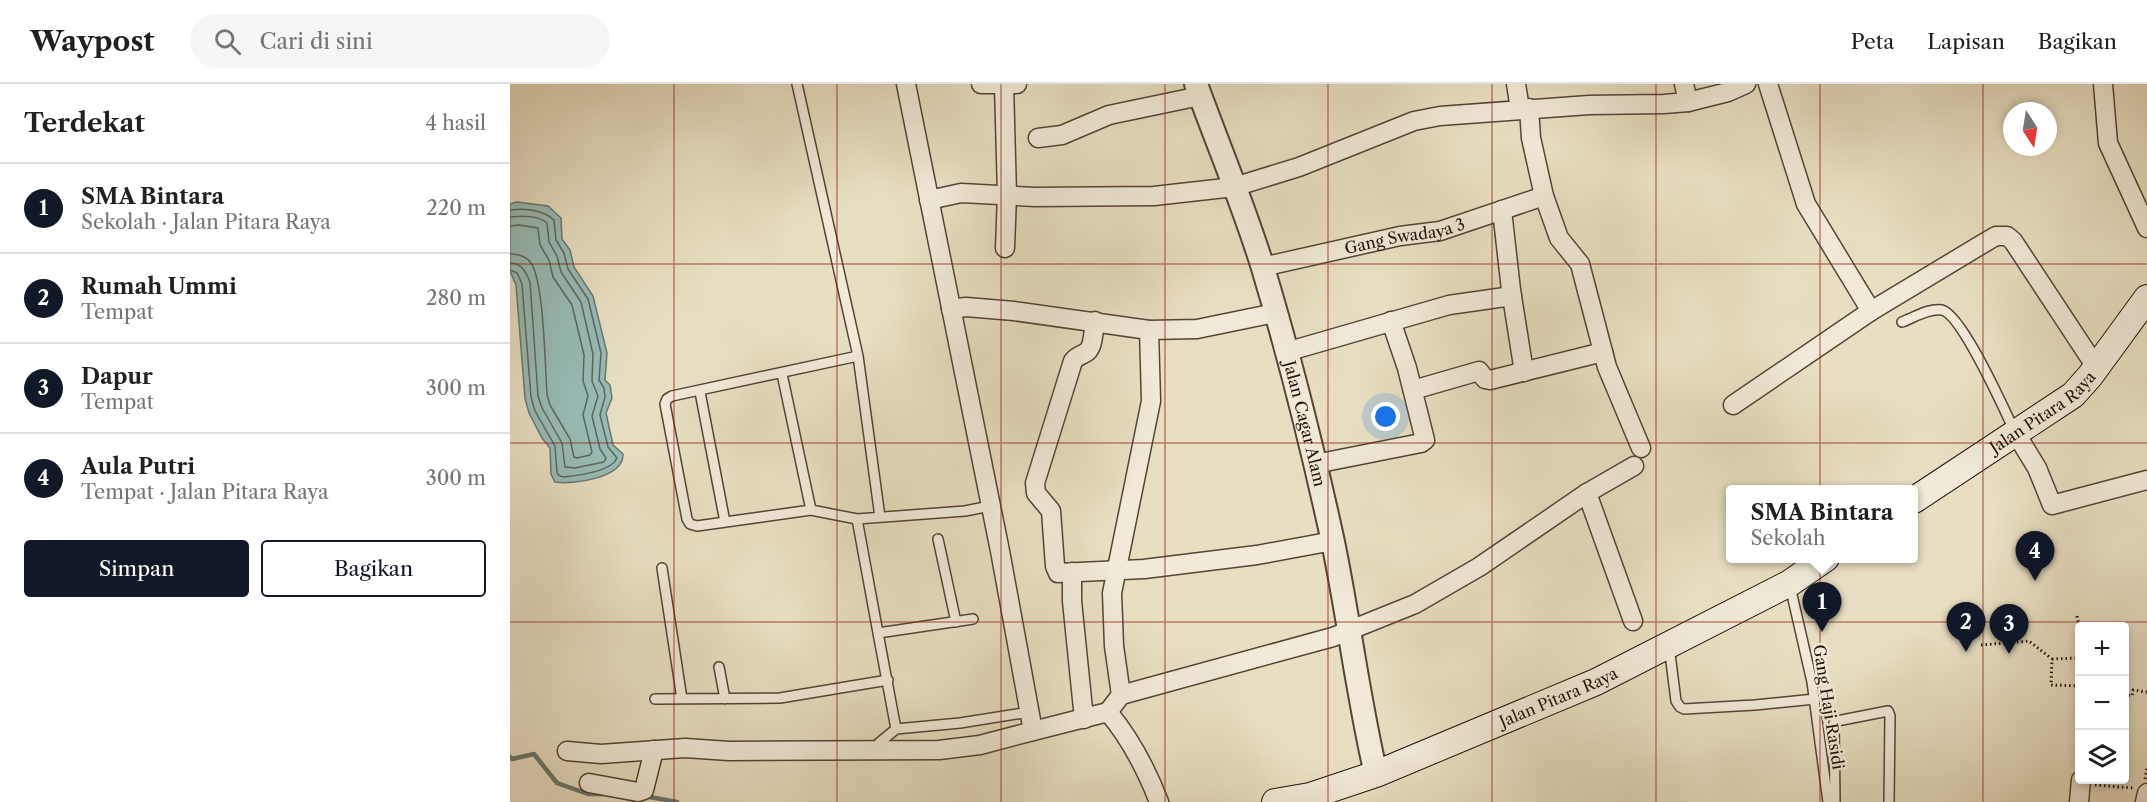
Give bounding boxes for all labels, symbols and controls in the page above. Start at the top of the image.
search box [190,14,610,68]
text: Waypost [30,24,154,58]
icon: search [211,25,244,58]
text: Cari di sini [259,28,373,55]
text: Peta [1851,29,1894,54]
text: Lapisan [1927,29,2005,54]
text: Bagikan [2038,29,2117,54]
north arrow [2003,102,2057,156]
text: Terdekat [24,107,145,139]
text: 4 hasil [425,111,486,135]
text: SMA Bintara [81,183,224,210]
text: 1 [39,196,48,220]
text: 220 m [426,196,486,220]
text: Sekolah · Jalan Pitara Raya [81,210,331,234]
street label: Gang Swadaya 3 [1343,213,1467,258]
text: Rumah Ummi [81,273,237,300]
text: 2 [38,286,49,310]
text: 280 m [426,286,486,310]
text: Tempat [81,300,154,324]
street label: Jalan Cagar Alam [1279,355,1330,489]
text: Dapur [81,363,153,390]
street label: Jalan Pitara Raya [1983,366,2100,459]
text: 3 [38,376,49,400]
text: 300 m [426,376,486,400]
text: Tempat [81,390,154,414]
your location [1371,402,1400,431]
text: Aula Putri [81,453,195,480]
text: 4 [38,466,49,490]
text: 300 m [426,466,486,490]
text: Tempat · Jalan Pitara Raya [81,480,329,504]
popup [1726,485,1918,563]
text: SMA Bintara [1750,499,1894,526]
text: Sekolah [1750,526,1826,550]
pin: 4 [2016,532,2054,581]
button: Simpan [24,540,249,597]
button: Bagikan [261,540,486,597]
pin: 1 [1802,582,1842,632]
pin: 2 [1946,602,1986,652]
pin: 3 [1990,604,2028,654]
map controls [2075,622,2129,784]
button: + [2075,622,2129,676]
street label: Gang Haji Rasidi [1809,643,1849,771]
street label: Jalan Pitara Raya [1493,662,1621,732]
button: − [2075,676,2129,730]
button: layers [2075,730,2129,784]

